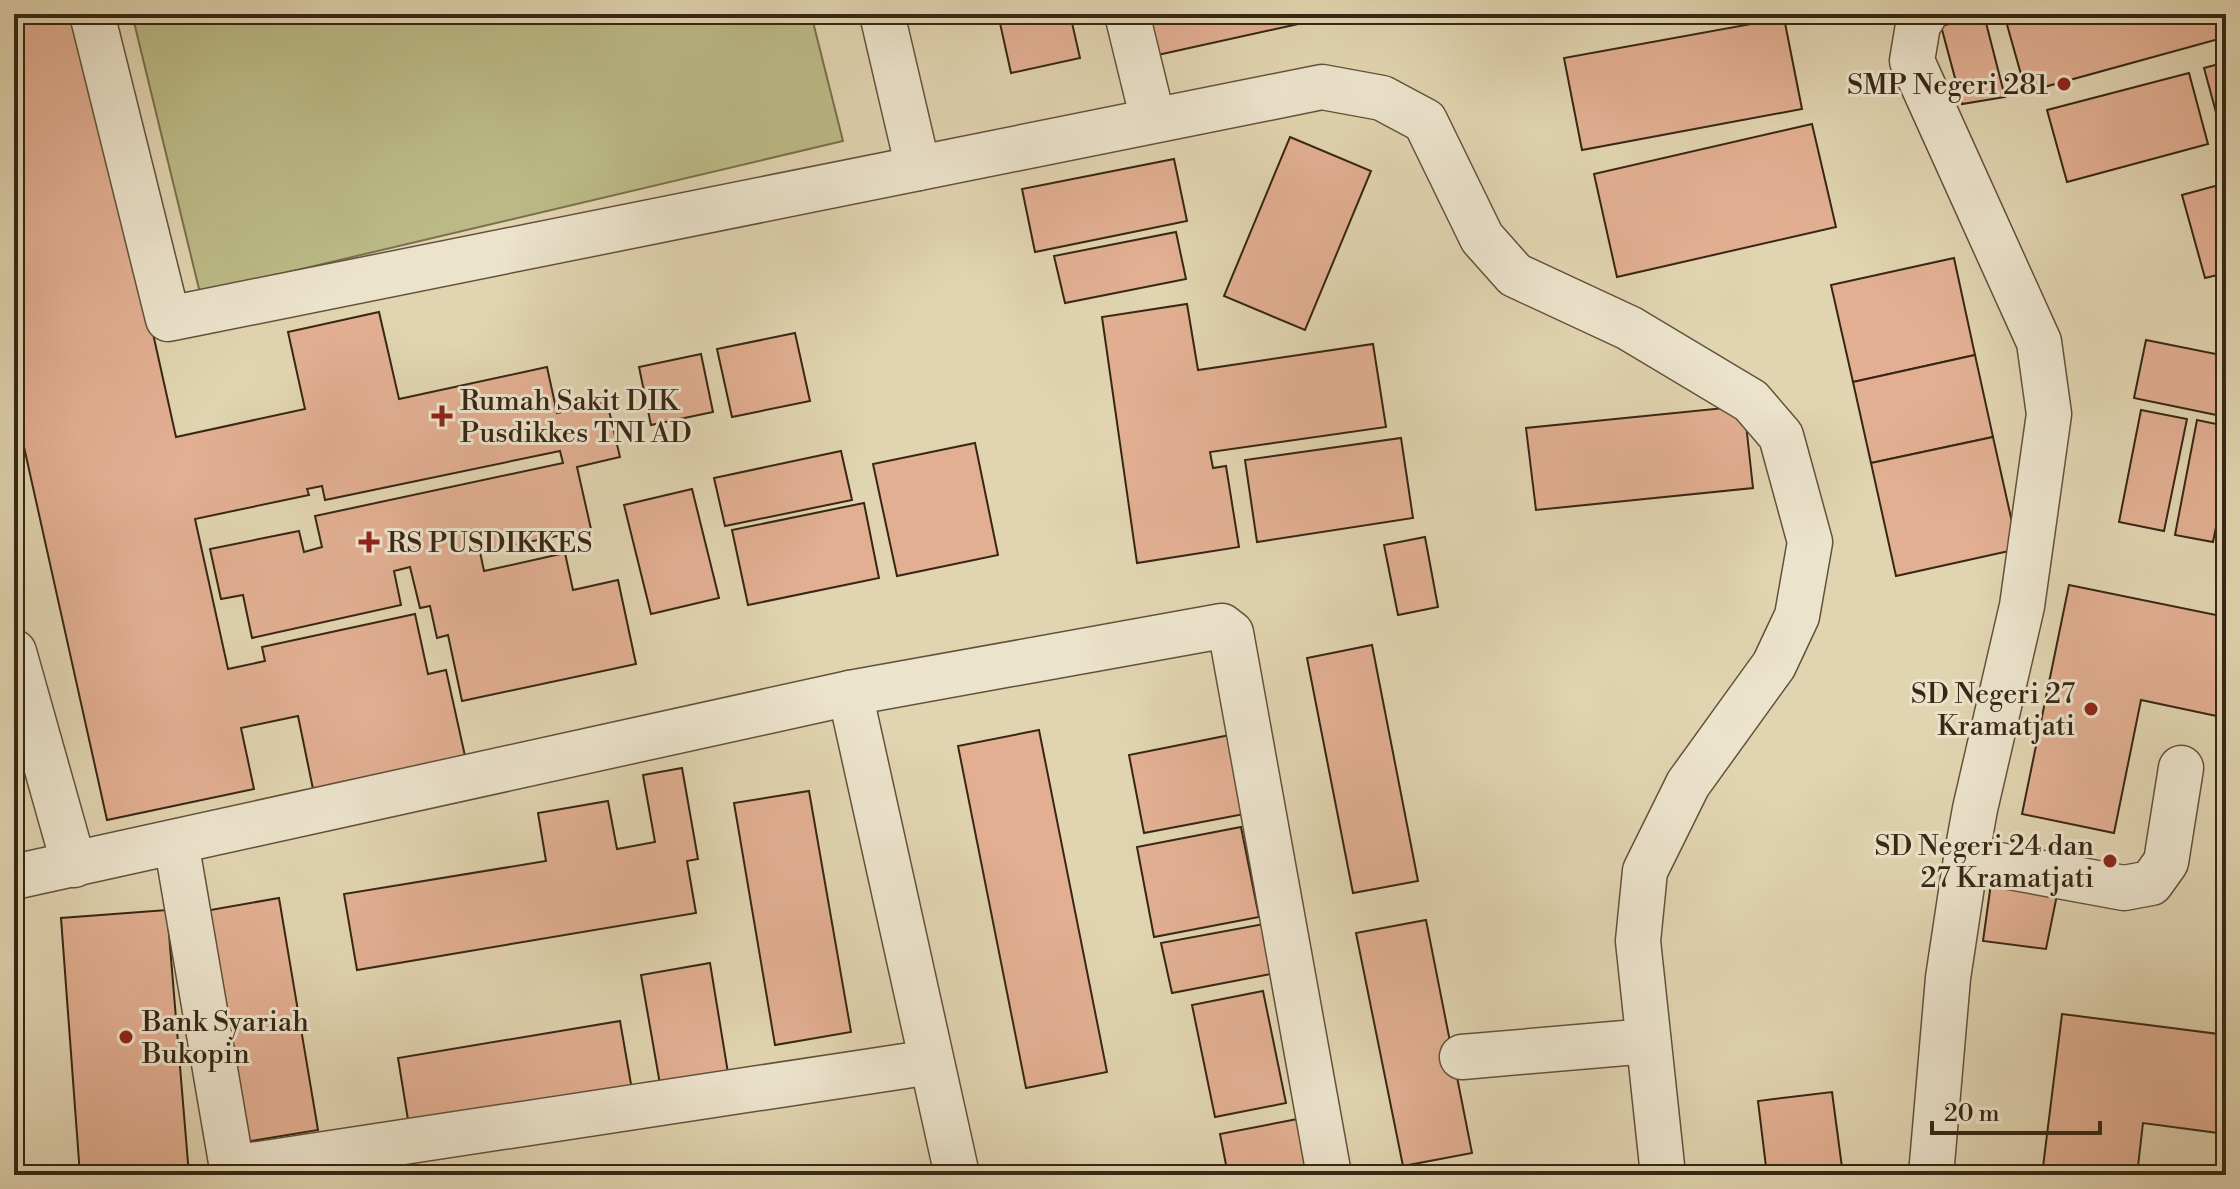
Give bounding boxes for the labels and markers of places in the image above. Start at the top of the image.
place label: SMP Negeri 281 [1847,68,2048,103]
marker: SMP Negeri 281 [2055,75,2073,93]
place label: Rumah Sakit DIK Pusdikkes TNI AD [460,384,692,451]
marker: Rumah Sakit DIK Pusdikkes TNI AD [431,405,453,427]
place label: RS PUSDIKKES [387,526,593,561]
marker: RS PUSDIKKES [358,531,380,553]
place label: SD Negeri 27 Kramatjati [1911,677,2075,744]
marker: SD Negeri 27 Kramatjati [2082,700,2100,718]
place label: SD Negeri 24 dan 27 Kramatjati [1874,829,2094,896]
marker: SD Negeri 24 dan 27 Kramatjati [2101,852,2119,870]
place label: Bank Syariah Bukopin [141,1005,309,1072]
marker: Bank Syariah Bukopin [117,1028,135,1046]

